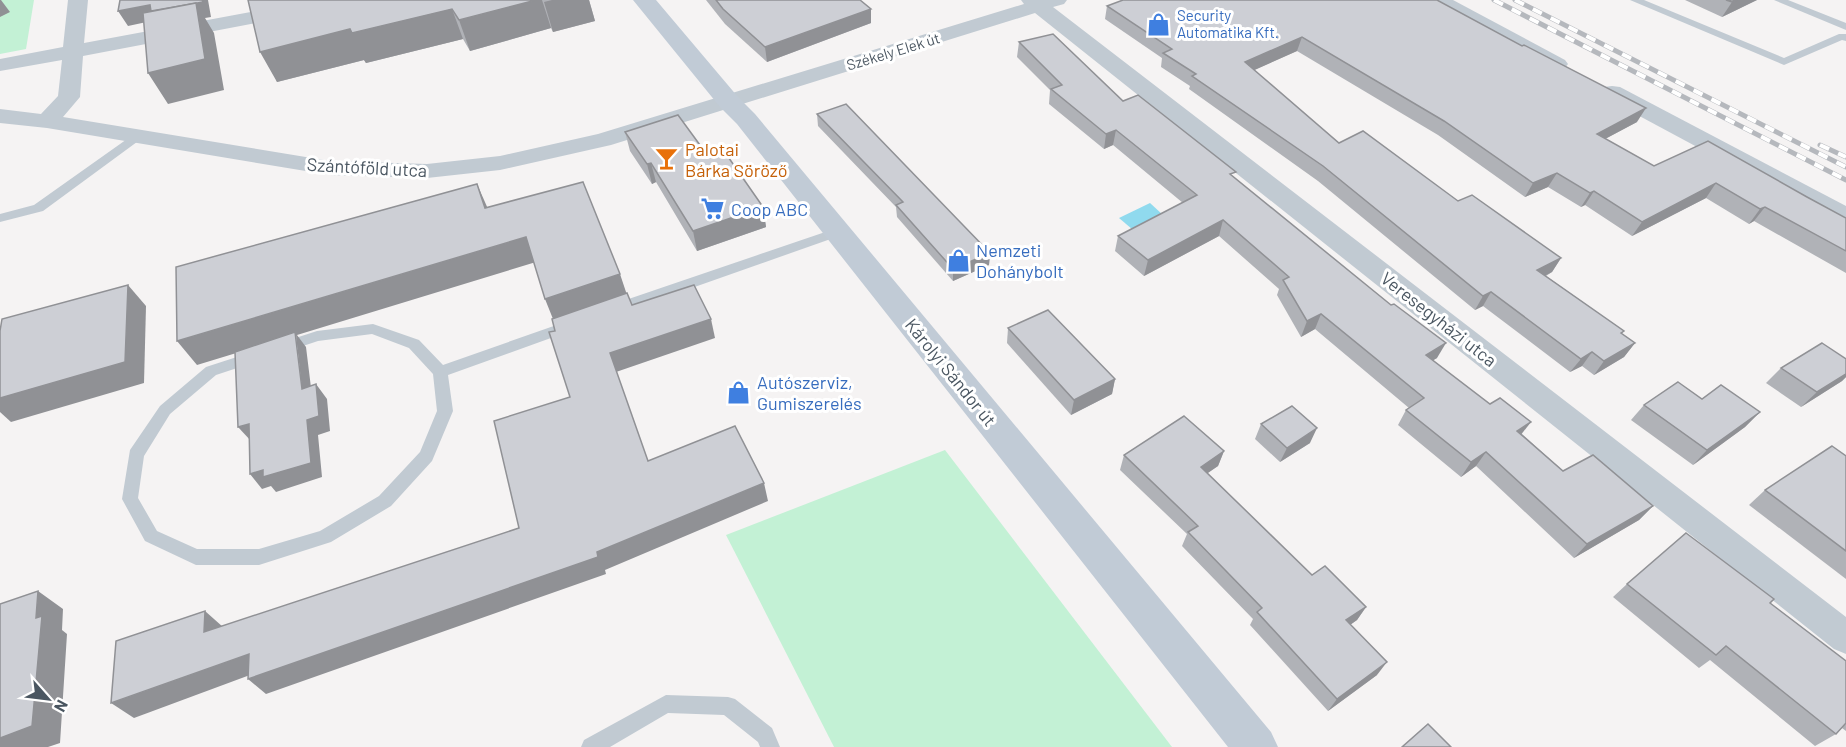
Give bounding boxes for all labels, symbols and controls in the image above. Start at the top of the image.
place label: Security Automatika Kft. [1177,6,1279,41]
shop icon: Security Automatika Kft. [1146,11,1172,37]
street label: Székely Elek út [844,28,942,74]
place label: Palotai Bárka Söröző [685,138,788,181]
bar icon: Palotai Bárka Söröző [654,146,680,172]
street label: Szántóföld utca [306,153,428,181]
supermarket icon: Coop ABC [700,196,726,222]
place label: Coop ABC [731,198,808,220]
place label: Nemzeti Dohánybolt [976,239,1064,282]
shop icon: Nemzeti Dohánybolt [945,247,971,273]
street label: Veresegyházi utca [1377,267,1501,371]
street label: Károlyi Sándor út [901,314,1001,430]
place label: Autószerviz, Gumiszerelés [757,371,862,414]
shop icon: Autószerviz, Gumiszerelés [726,379,752,405]
north arrow [18,669,78,729]
text: N [51,697,73,715]

